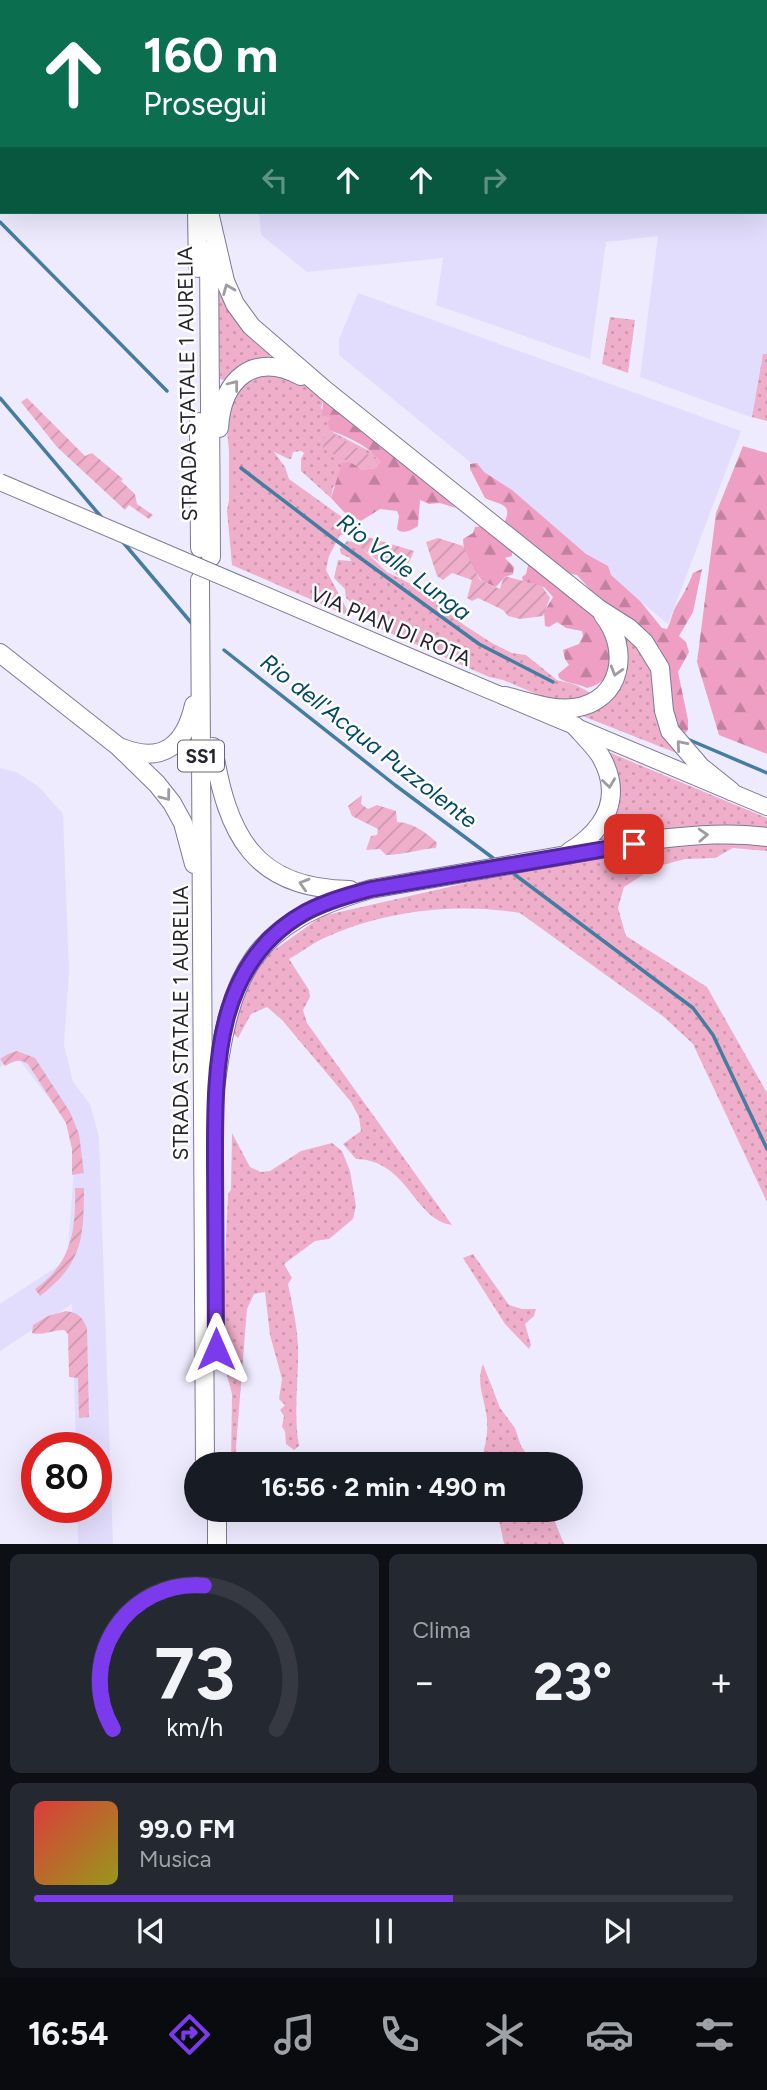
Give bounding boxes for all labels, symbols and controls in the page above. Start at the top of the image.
text: 160 m [143,25,278,84]
icon: ahead [28,28,119,119]
text: Prosegui [143,85,267,123]
icon: left [256,161,294,199]
icon: ahead [329,161,367,199]
icon: ahead [402,161,440,199]
icon: right [475,161,513,199]
street label: STRADA STATALE 1 AURELIA [172,246,202,522]
one-way arrow [223,284,237,296]
one-way arrow [226,380,239,392]
water label: Rio Valle Lunga [332,508,476,626]
street label: VIA PIAN DI ROTA [307,581,475,671]
water label: Rio dell'Acqua Puzzolente [255,648,483,835]
one-way arrow [609,665,624,677]
road number: SS1 [178,740,224,772]
one-way arrow [677,740,689,753]
one-way arrow [601,777,616,789]
one-way arrow [158,788,171,800]
pin [604,814,664,874]
icon: arrive [615,825,653,863]
one-way arrow [697,827,708,842]
one-way arrow [298,878,310,893]
street label: STRADA STATALE 1 AURELIA [168,886,193,1160]
position arrow [179,1312,253,1386]
speed limit sign: 80 [21,1432,112,1523]
text: 16:56 · 2 min · 490 m [261,1471,506,1503]
text: Clima [413,1616,471,1644]
text: 73 [154,1631,235,1718]
text: 23° [533,1651,612,1713]
text: − [413,1659,436,1705]
text: + [709,1659,733,1705]
text: km/h [166,1712,223,1742]
text: 99.0 FM [139,1813,235,1845]
text: Musica [139,1845,212,1873]
icon: previous [132,1912,170,1950]
icon: pause [365,1912,403,1950]
icon: next [598,1912,636,1950]
icon: directions [165,2010,214,2059]
icon: music [270,2010,319,2059]
icon: phone [375,2010,424,2059]
icon: climate [480,2010,529,2059]
icon: car [585,2010,634,2059]
icon: filters [690,2010,739,2059]
text: 16:54 [28,2015,109,2053]

